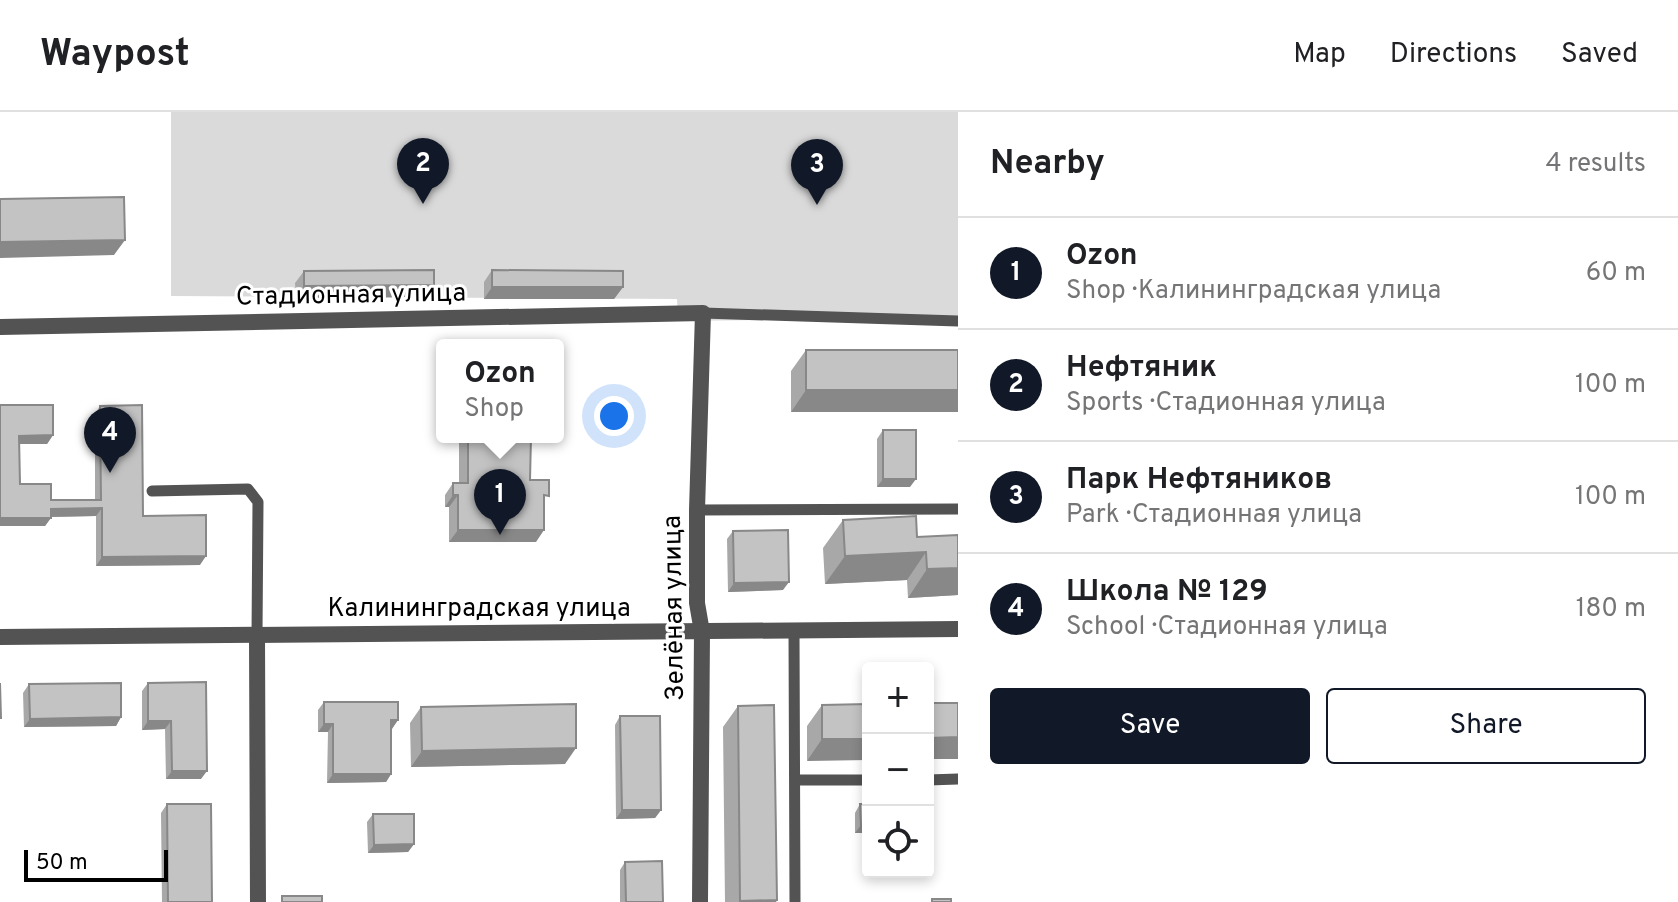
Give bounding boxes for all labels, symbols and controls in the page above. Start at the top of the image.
text: Waypost [40,31,190,80]
text: Map [1293,37,1346,73]
text: Directions [1390,37,1517,73]
text: Saved [1561,37,1638,73]
pin: 2 [397,138,449,204]
pin: 3 [791,139,843,205]
text: Nearby [990,143,1105,186]
text: 4 results [1545,148,1646,181]
text: Ozon [1066,238,1138,275]
text: 1 [1011,257,1021,290]
text: 60 m [1586,257,1646,290]
text: Shop · Калининградская улица [1066,275,1441,308]
street label: Стадионная улица [236,277,466,315]
popup [436,339,564,443]
text: Нефтяник [1066,350,1217,387]
text: Ozon [464,356,536,393]
text: 2 [1008,369,1024,402]
text: 100 m [1575,369,1646,402]
text: Sports · Стадионная улица [1066,387,1386,420]
text: Shop [464,393,524,426]
your location [594,396,634,436]
pin: 4 [84,407,136,473]
text: Парк Нефтяников [1066,462,1332,499]
pin: 1 [474,469,526,535]
text: 3 [1008,481,1024,514]
text: 100 m [1575,481,1646,514]
text: Park · Стадионная улица [1066,499,1362,532]
street label: Зелёная улица [657,515,693,701]
text: Школа № 129 [1066,574,1268,611]
street label: Калининградская улица [327,593,631,626]
text: 4 [1008,593,1024,626]
text: 180 m [1576,593,1646,626]
text: School · Стадионная улица [1066,611,1388,644]
map controls [862,662,934,878]
button: + [862,662,934,734]
button: Save [990,688,1310,764]
button: Share [1326,688,1646,764]
button: − [862,734,934,806]
button: locate [862,806,934,878]
scale bar [24,846,168,882]
text: 50 m [36,850,88,877]

